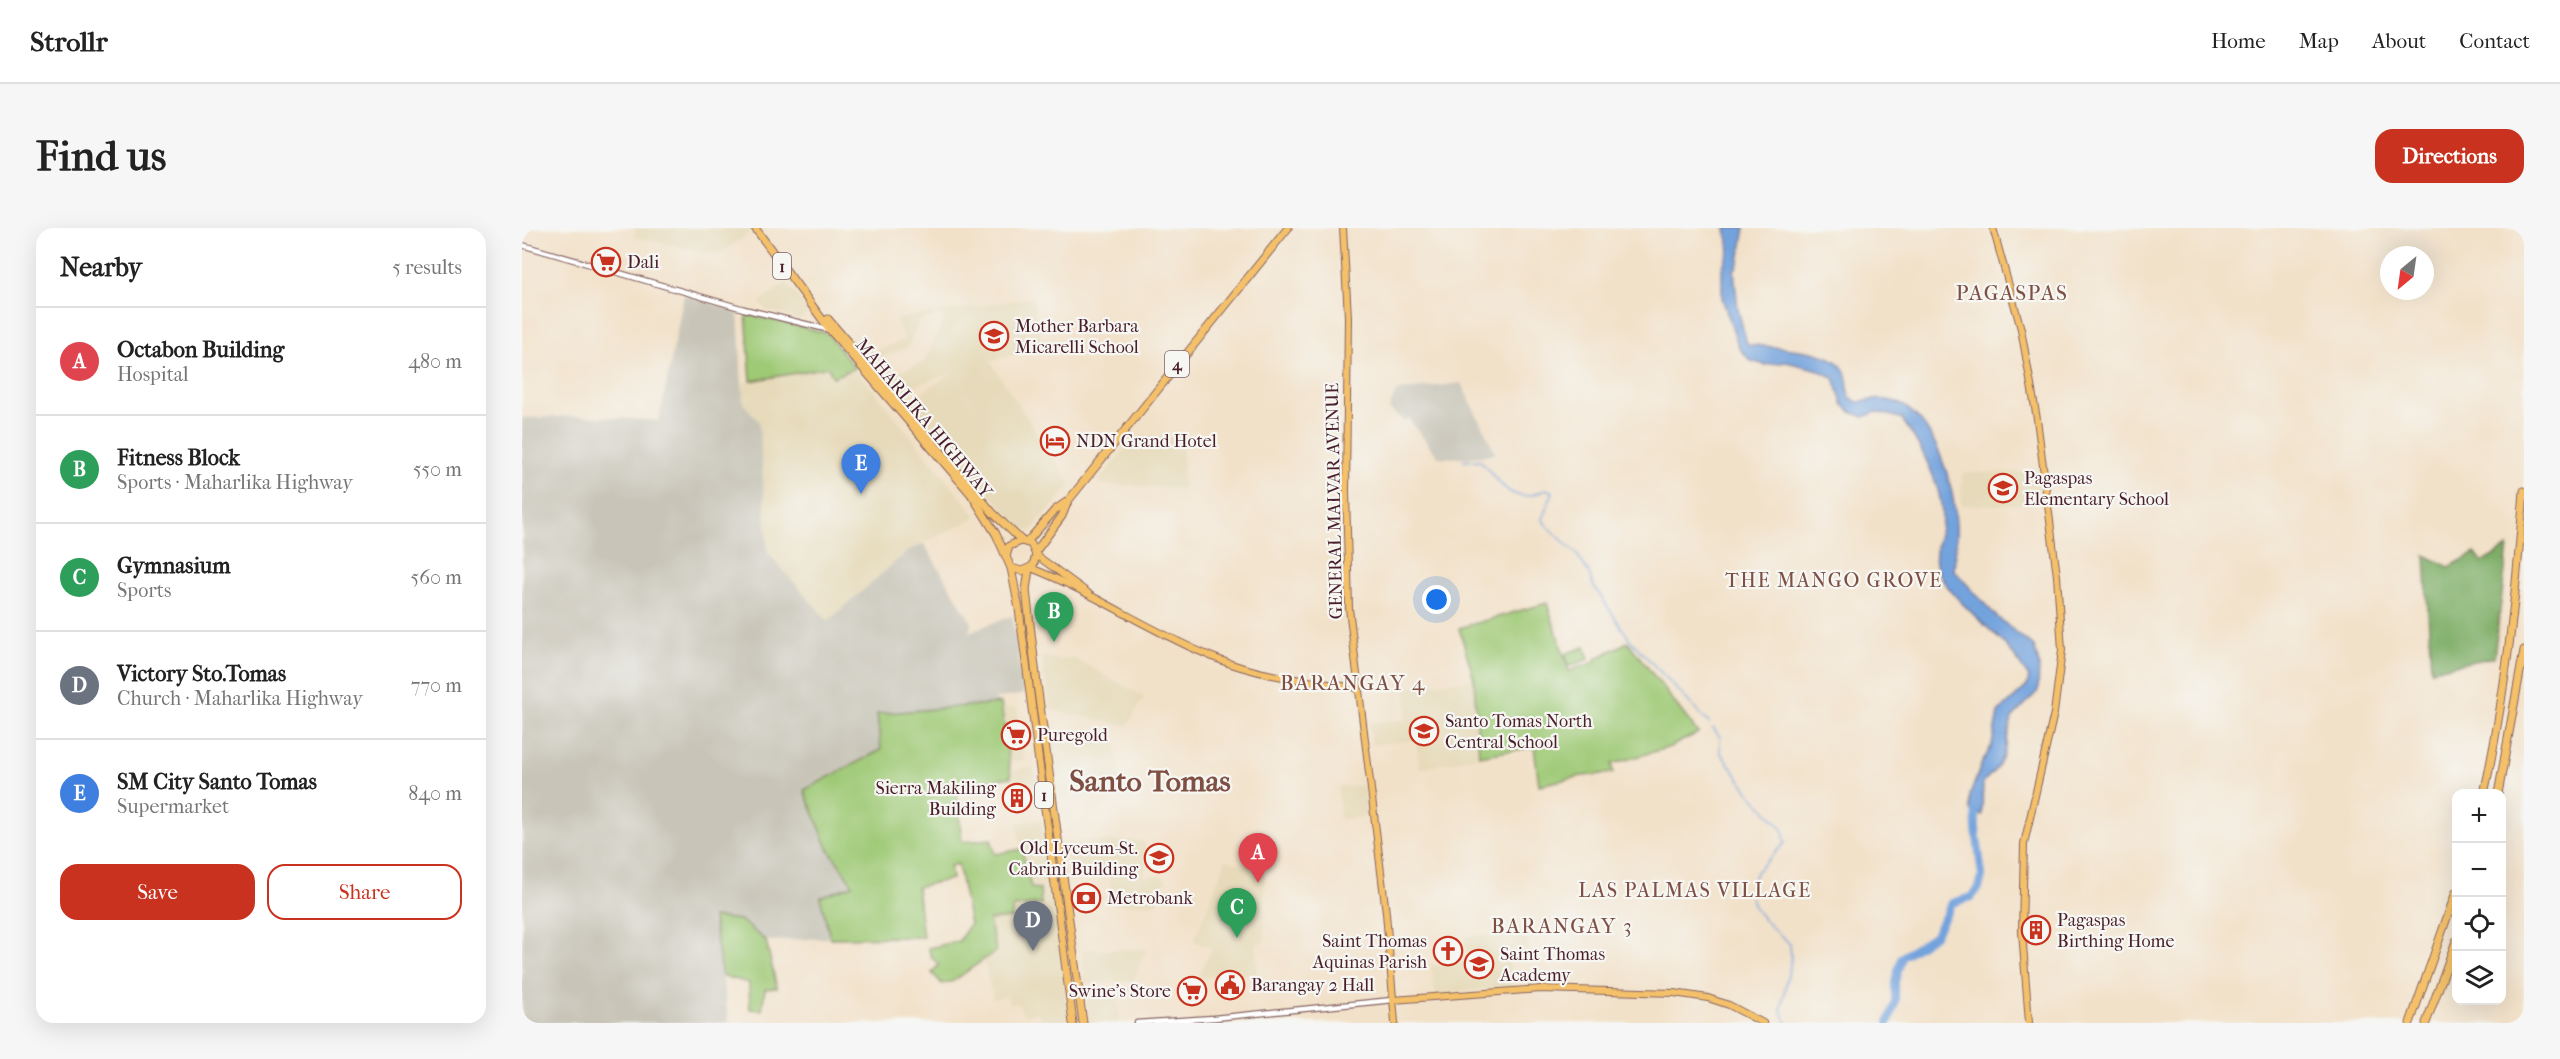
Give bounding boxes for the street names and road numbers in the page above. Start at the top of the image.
road number: 1 [773,253,791,279]
street label: MAHARLIKA HIGHWAY [851,334,997,503]
road number: 4 [1165,351,1189,377]
street label: GENERAL MALVAR AVENUE [1322,383,1347,619]
road number: 1 [1035,782,1053,808]

